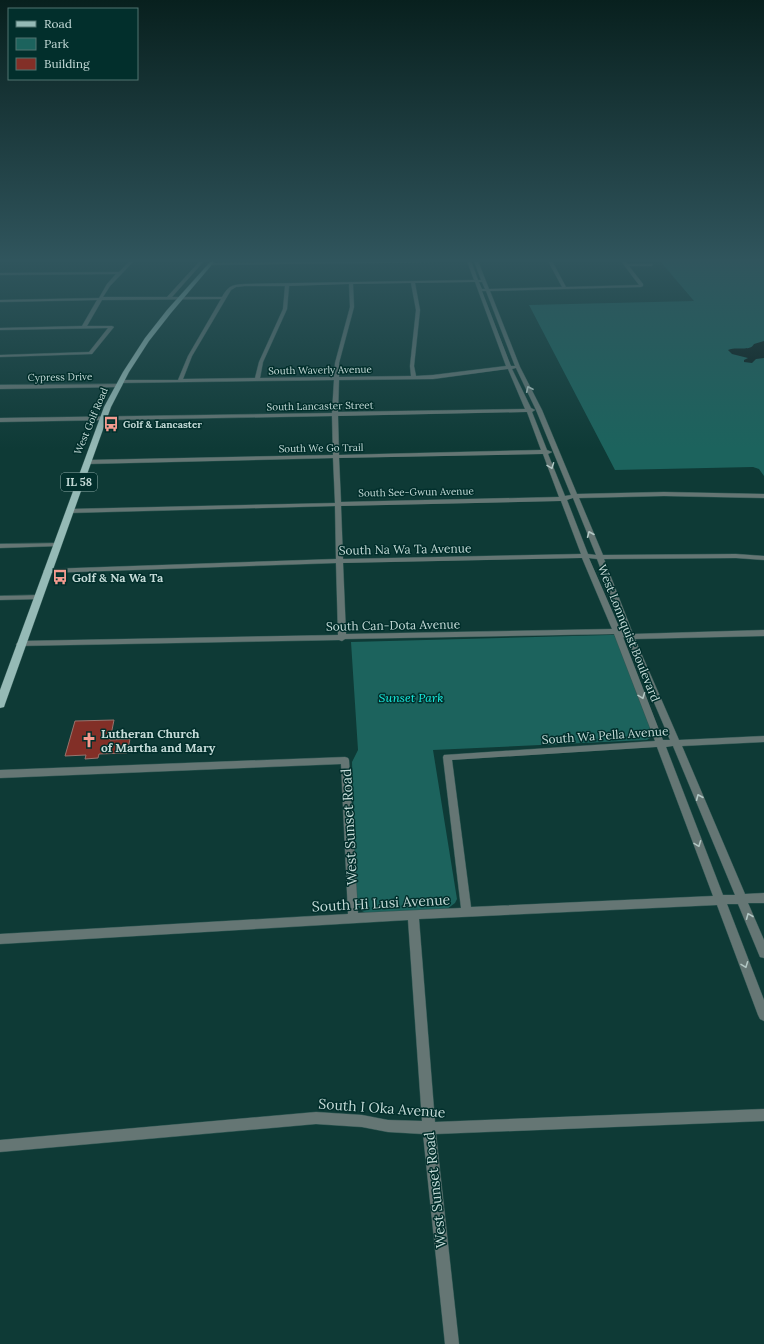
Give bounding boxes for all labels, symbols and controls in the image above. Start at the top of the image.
legend [8,8,138,80]
text: Road [44,16,72,31]
text: Park [44,36,70,51]
text: Building [44,56,90,71]
street label: South Waverly Avenue [268,363,373,377]
street label: Cypress Drive [27,370,93,384]
one-way arrow [526,385,534,393]
street label: West Golf Road [71,386,111,456]
street label: South Lancaster Street [266,399,374,413]
bus stop icon: Golf & Lancaster [102,415,120,433]
place label: Golf & Lancaster [123,418,202,431]
street label: South We Go Trail [278,441,364,455]
one-way arrow [546,462,554,469]
road number: IL 58 [61,473,97,491]
street label: South See-Gwun Avenue [358,484,474,500]
one-way arrow [587,531,595,539]
street label: South Na Wa Ta Avenue [339,540,472,558]
street label: West Lonnquist Boulevard [595,562,663,704]
bus stop icon: Golf & Na Wa Ta [51,568,69,586]
place label: Golf & Na Wa Ta [72,570,164,585]
street label: South Can-Dota Avenue [326,616,461,634]
park label: Sunset Park [379,690,443,705]
one-way arrow [637,692,645,699]
street label: South Wa Pella Avenue [541,723,669,747]
place label: Lutheran Church of Martha and Mary [101,726,216,755]
church icon: Lutheran Church of Martha and Mary [80,731,98,749]
street label: West Sunset Road [337,768,361,886]
one-way arrow [696,793,704,801]
one-way arrow [694,840,702,847]
street label: South Hi Lusi Avenue [311,890,451,916]
one-way arrow [746,913,754,920]
one-way arrow [740,961,748,968]
street label: South I Oka Avenue [318,1095,447,1121]
street label: West Sunset Road [420,1131,450,1249]

